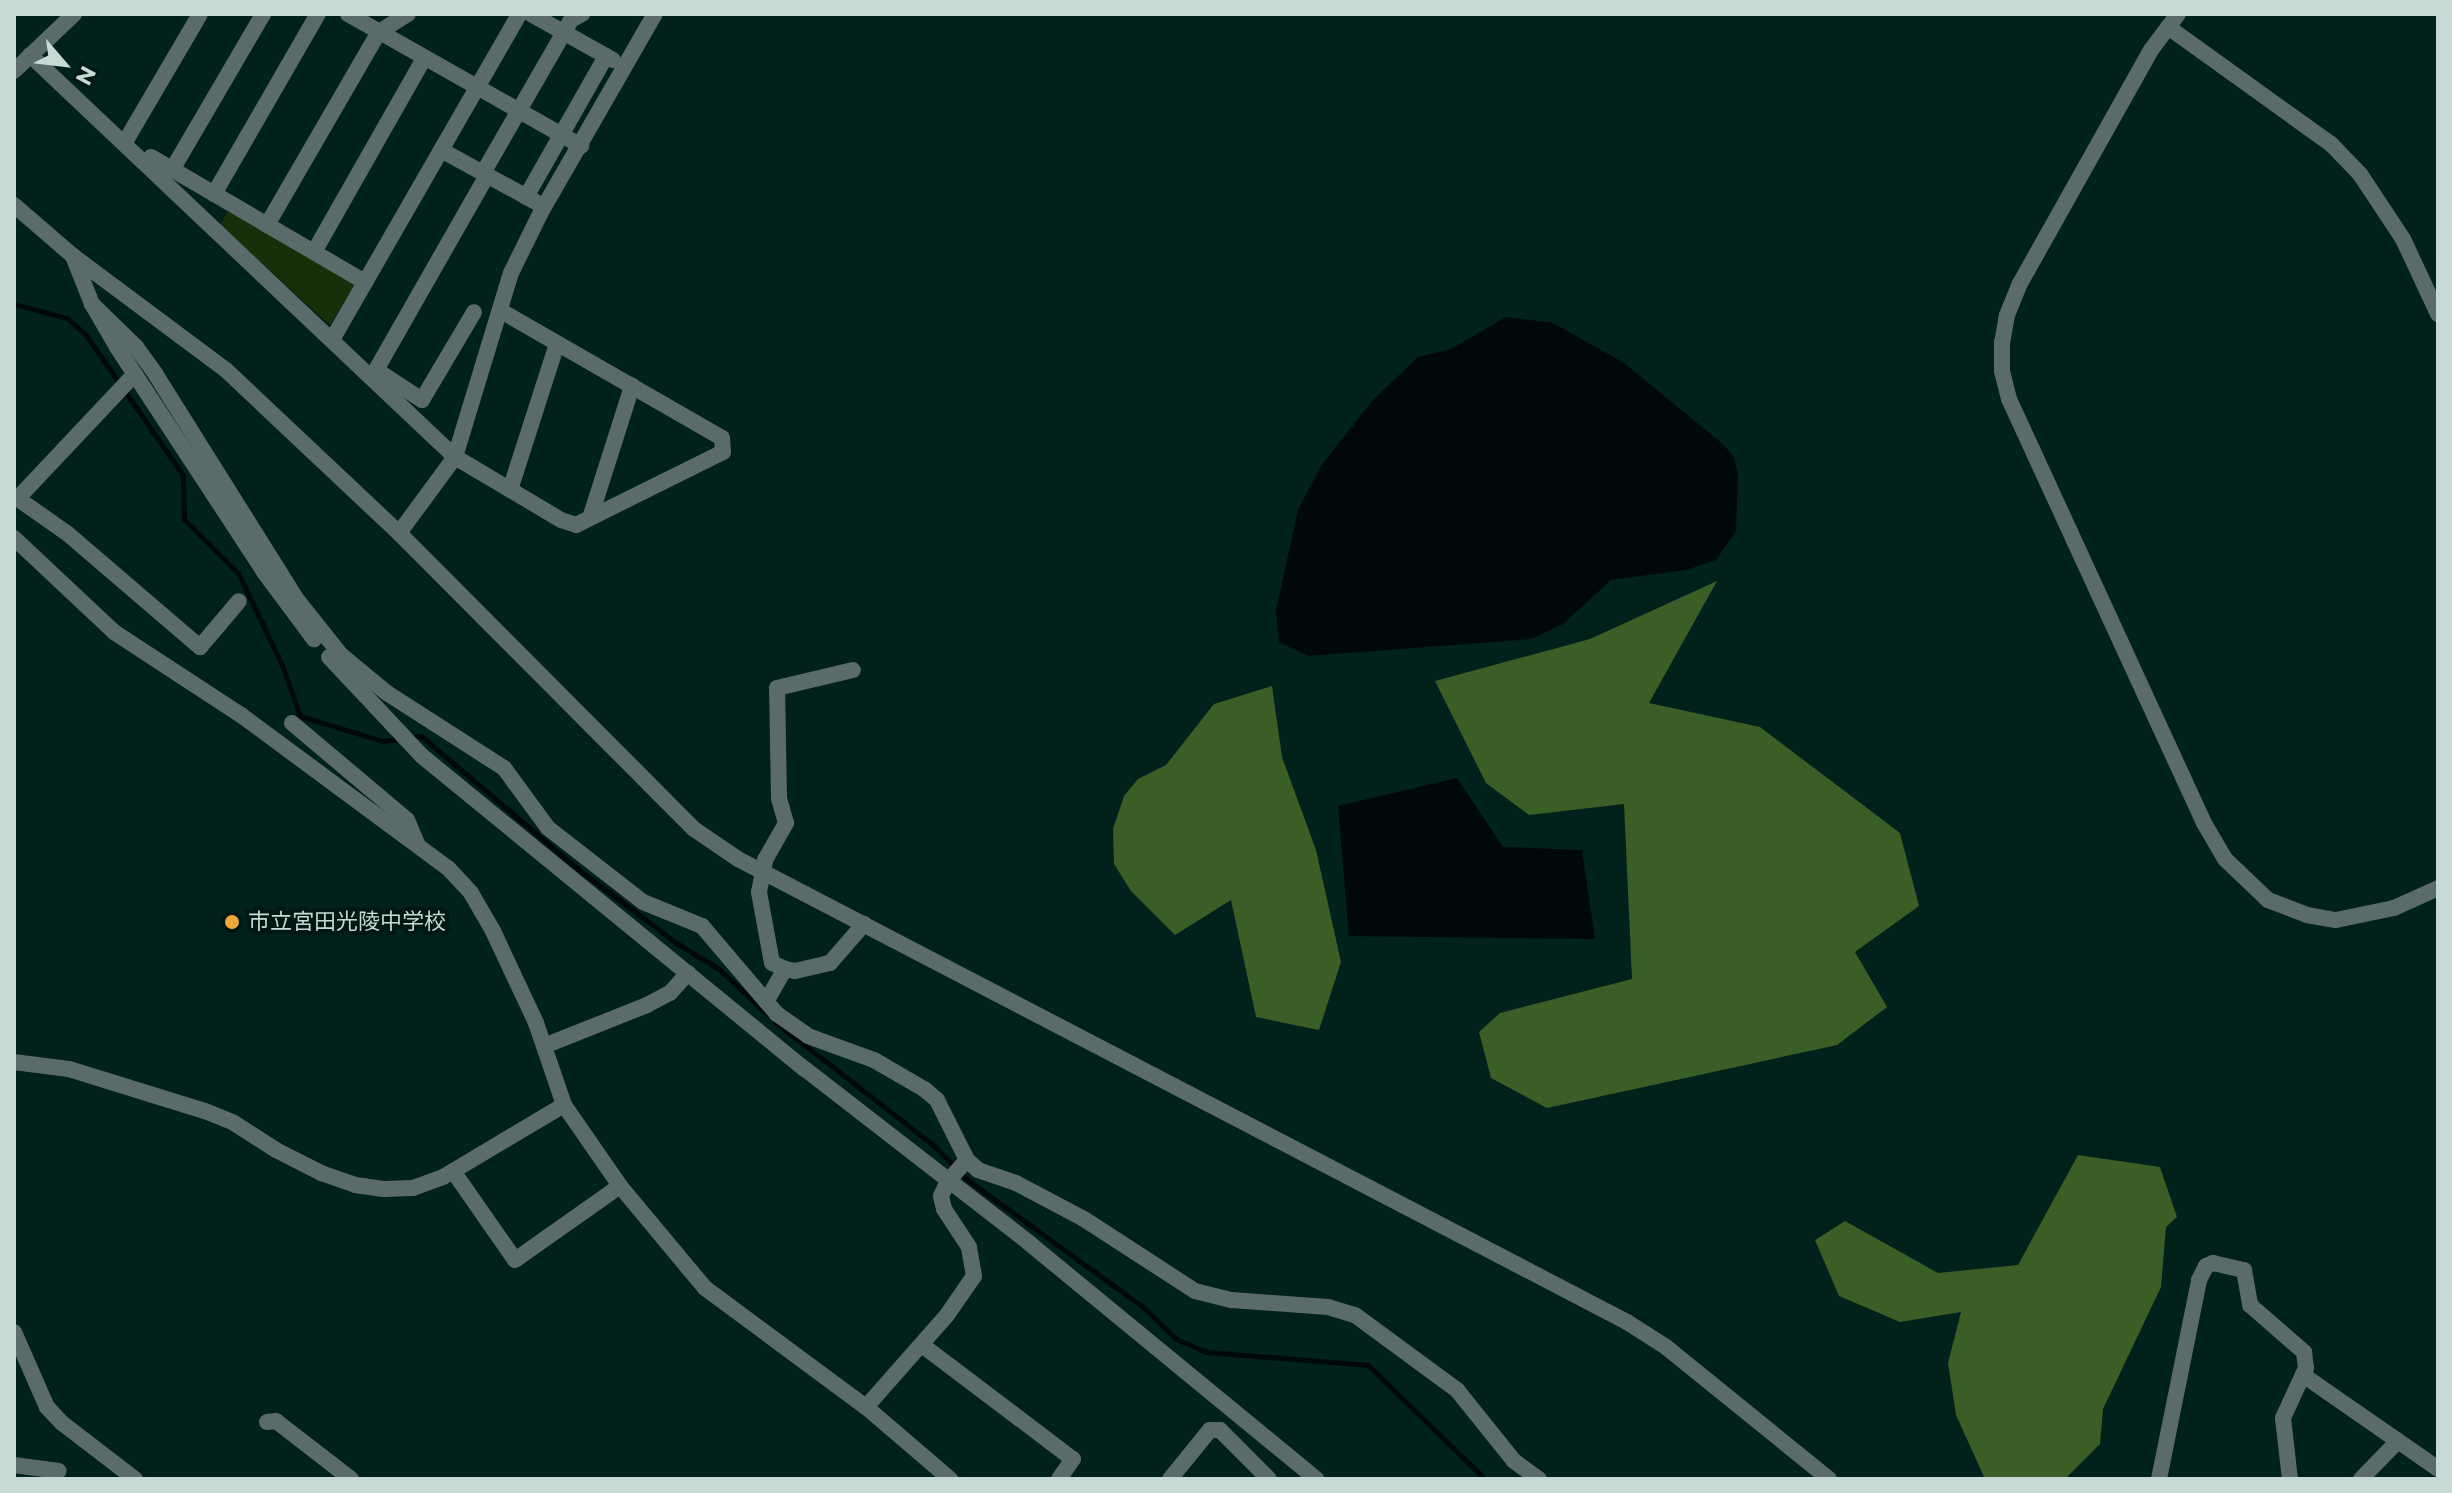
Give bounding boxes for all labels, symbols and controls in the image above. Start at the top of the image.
north arrow [24,24,104,104]
text: N [70,61,102,90]
place label: 市立宮田光陵中学校 [248,909,446,935]
marker: 市立宮田光陵中学校 [223,913,241,931]

